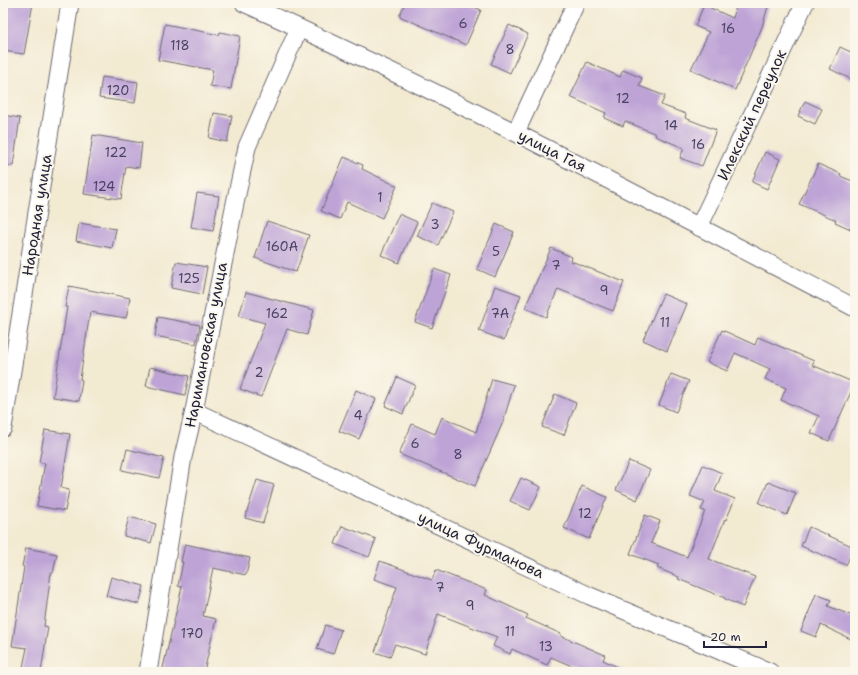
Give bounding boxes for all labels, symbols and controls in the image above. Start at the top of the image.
house number: 6 [458,15,468,32]
house number: 16 [721,20,735,37]
house number: 118 [170,37,190,54]
house number: 8 [505,41,515,58]
street label: Илекский переулок [713,46,791,184]
house number: 120 [107,82,129,99]
house number: 12 [616,90,630,107]
house number: 14 [664,117,678,134]
street label: улица Гая [515,125,589,177]
house number: 16 [691,136,705,153]
house number: 122 [105,144,127,161]
street label: Народная улица [17,152,57,277]
house number: 124 [93,178,115,195]
house number: 1 [377,189,383,206]
house number: 3 [430,216,440,233]
house number: 160А [266,238,298,255]
house number: 5 [492,243,500,260]
house number: 7 [551,257,561,274]
street label: Наримановская улица [180,260,232,429]
house number: 125 [178,270,200,287]
house number: 9 [599,282,609,299]
house number: 162 [266,305,288,322]
house number: 7А [491,305,509,322]
house number: 11 [660,314,670,331]
house number: 2 [254,364,264,381]
house number: 4 [353,407,363,424]
house number: 6 [410,435,420,452]
house number: 8 [453,446,463,463]
house number: 12 [578,505,592,522]
street label: улица Фурманова [415,507,548,583]
house number: 7 [435,579,445,596]
house number: 9 [465,597,475,614]
house number: 11 [505,623,515,640]
scale bar [704,623,766,649]
house number: 170 [181,625,203,642]
text: 20 m [710,629,741,645]
house number: 13 [539,638,553,655]

